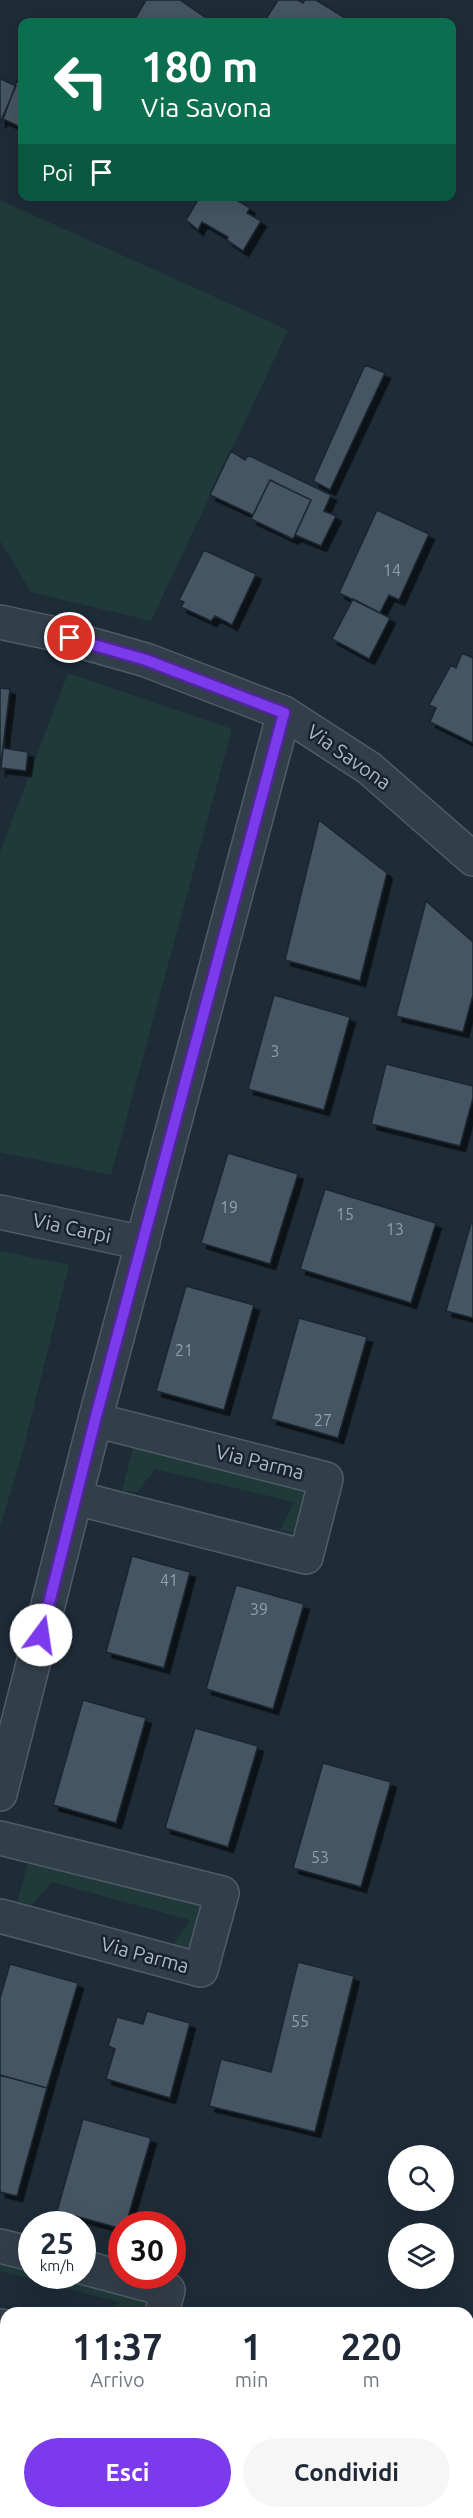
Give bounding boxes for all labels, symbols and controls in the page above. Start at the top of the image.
icon: left [42,42,120,120]
text: 180 m [141,43,258,90]
text: Via Savona [141,92,272,122]
icon: arrive [85,156,118,189]
text: Poi [42,160,73,185]
house number: 14 [383,561,401,579]
pin [44,612,95,663]
icon: arrive [53,621,86,654]
street label: Via Savona [303,719,396,794]
house number: 3 [270,1042,280,1060]
house number: 19 [220,1198,238,1216]
house number: 15 [336,1205,354,1223]
street label: Via Carpi [31,1208,114,1247]
house number: 13 [386,1220,404,1238]
house number: 21 [175,1341,193,1359]
house number: 27 [314,1411,332,1429]
street label: Via Parma [214,1439,307,1484]
house number: 41 [160,1571,178,1589]
house number: 39 [250,1600,268,1618]
position arrow [9,1603,73,1667]
house number: 53 [311,1848,329,1866]
street label: Via Parma [99,1932,192,1977]
house number: 55 [291,2012,309,2030]
map controls [388,2145,454,2289]
button: search [388,2145,454,2211]
speed limit sign: 30 [108,2211,186,2289]
button: layers [388,2223,454,2289]
text: 25 [40,2226,74,2260]
text: km/h [40,2257,74,2274]
text: 11:37 [72,2326,162,2367]
text: 1 [241,2326,262,2367]
text: 220 [341,2326,402,2367]
text: Arrivo [90,2368,145,2391]
text: min [235,2368,268,2391]
text: m [363,2368,380,2391]
button: Esci [24,2438,231,2507]
button: Condividi [243,2438,450,2507]

